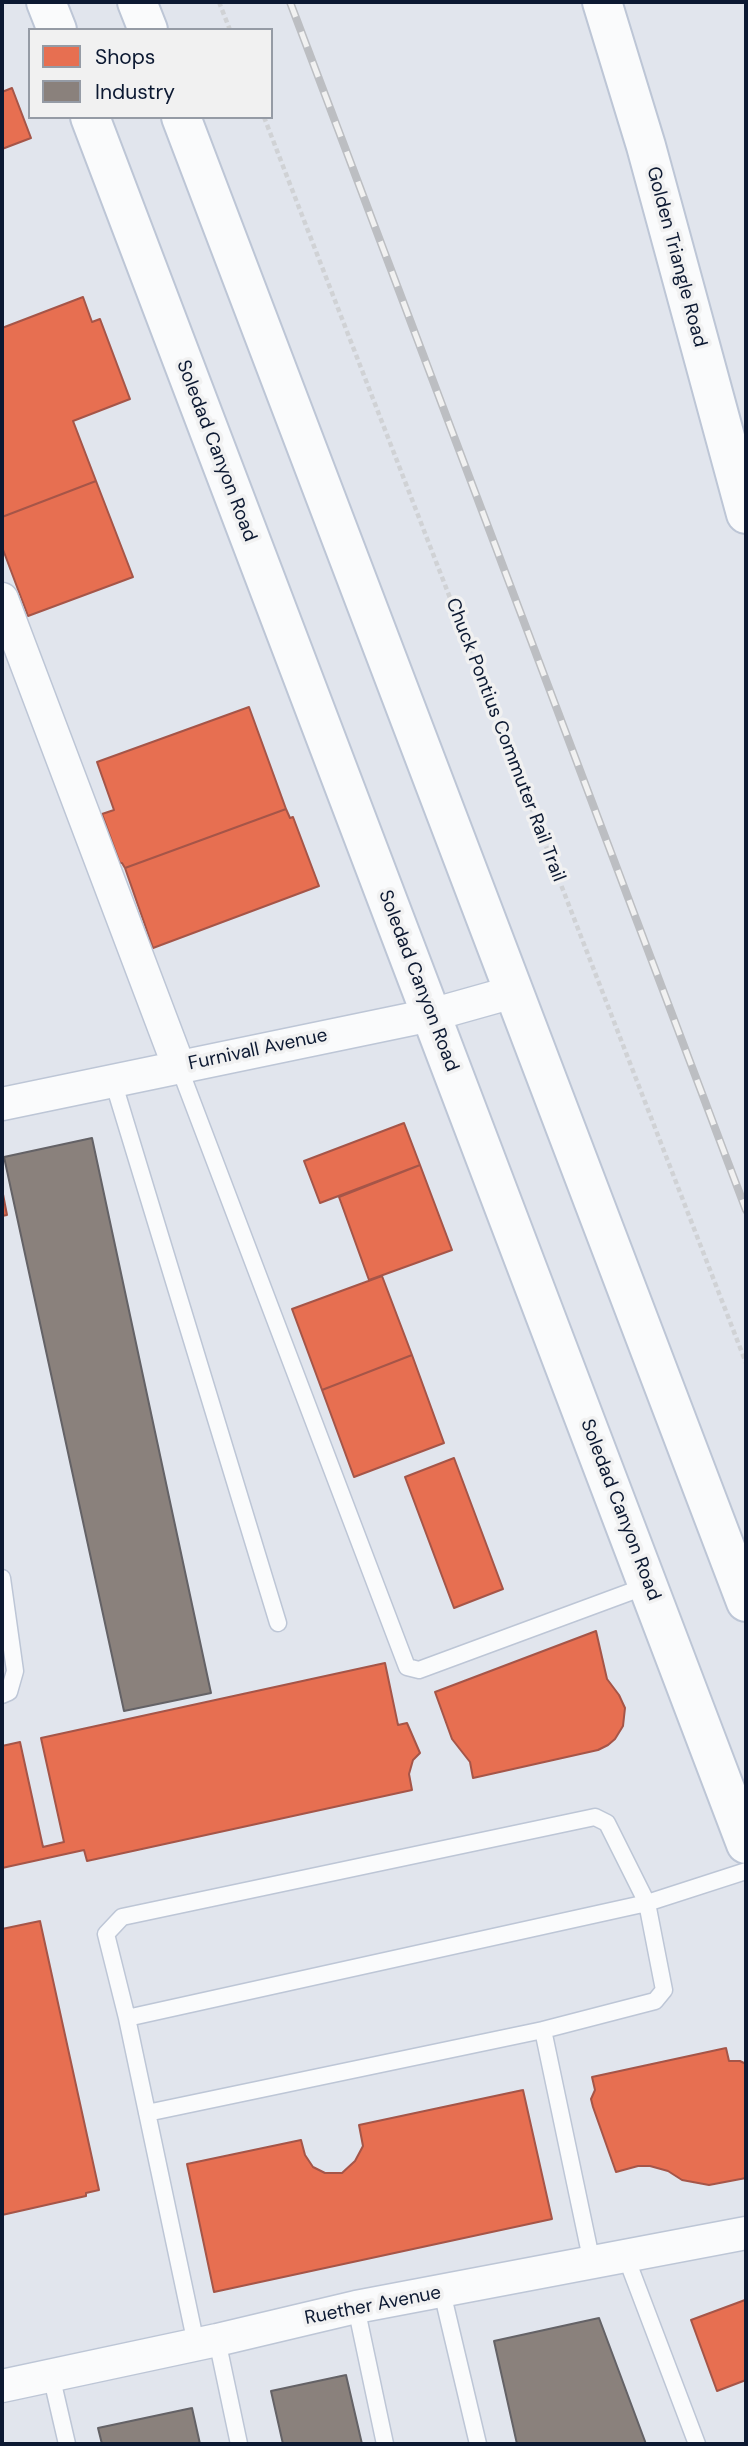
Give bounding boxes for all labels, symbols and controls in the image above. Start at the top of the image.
legend [28,28,273,119]
text: Shops [95,43,155,71]
text: Industry [95,78,175,106]
street label: Golden Triangle Road [641,164,711,350]
street label: Soledad Canyon Road [171,357,261,545]
street label: Chuck Pontius Commuter Rail Trail [440,595,570,885]
street label: Soledad Canyon Road [373,887,463,1075]
street label: Furnivall Avenue [186,1024,330,1076]
street label: Soledad Canyon Road [575,1416,665,1604]
street label: Ruether Avenue [303,2282,443,2330]

